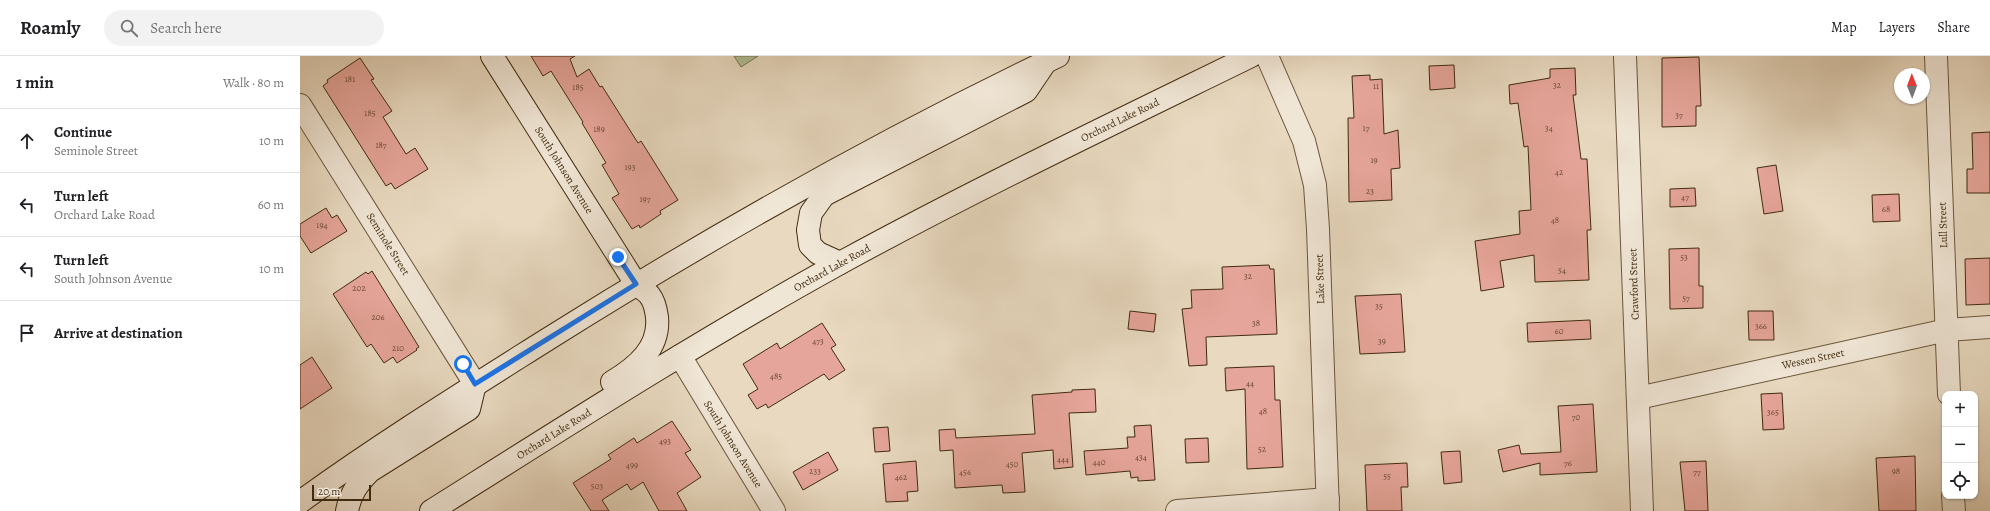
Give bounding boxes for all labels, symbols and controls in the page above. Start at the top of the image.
search box [104,10,384,46]
text: Roamly [20,15,80,41]
icon: search [118,17,140,39]
text: Search here [150,18,222,38]
text: Map [1831,18,1857,37]
text: Layers [1879,18,1915,37]
text: Share [1937,18,1970,37]
north arrow [1894,68,1930,104]
text: 1 min [16,71,54,94]
house number: 181 [345,73,355,85]
text: Walk · 80 m [223,74,284,91]
house number: 32 [1553,79,1562,91]
house number: 11 [1373,80,1379,92]
house number: 185 [572,81,584,93]
street label: Orchard Lake Road [1078,94,1162,145]
house number: 185 [364,107,376,119]
house number: 37 [1675,109,1683,121]
text: Continue [54,122,112,142]
house number: 17 [1363,122,1370,134]
house number: 34 [1545,122,1553,134]
house number: 189 [593,123,605,135]
street label: South Johnson Avenue [531,124,597,216]
icon: ahead [16,130,38,152]
text: 10 m [259,132,284,149]
house number: 187 [375,139,387,151]
text: Seminole Street [54,142,138,159]
house number: 19 [1370,154,1378,166]
house number: 193 [625,161,636,173]
house number: 42 [1555,166,1564,178]
house number: 23 [1366,185,1374,197]
text: Turn left [54,186,109,206]
house number: 47 [1681,191,1689,203]
house number: 197 [640,193,651,205]
icon: left [16,194,38,216]
text: 60 m [258,196,284,213]
street label: Lull Street [1935,201,1951,248]
house number: 68 [1882,203,1890,215]
text: Orchard Lake Road [54,206,155,223]
street label: Seminole Street [363,210,413,278]
house number: 48 [1551,214,1559,226]
house number: 194 [316,219,328,231]
street label: Orchard Lake Road [791,241,873,295]
route end [609,248,627,266]
street label: Crawford Street [1625,248,1643,320]
text: Turn left [54,250,109,270]
house number: 53 [1680,251,1688,263]
street label: Lake Street [1312,253,1328,304]
icon: left [16,258,38,280]
text: 10 m [259,260,284,277]
house number: 54 [1558,264,1566,276]
text: South Johnson Avenue [54,270,172,287]
house number: 32 [1244,270,1253,282]
house number: 202 [352,282,366,294]
house number: 57 [1682,292,1690,304]
house number: 35 [1375,300,1383,312]
house number: 206 [371,311,385,323]
house number: 38 [1252,317,1260,329]
house number: 366 [1755,320,1767,332]
icon: arrive [16,322,38,344]
text: Arrive at destination [54,323,183,343]
house number: 60 [1555,325,1564,337]
house number: 473 [812,335,824,347]
house number: 39 [1378,335,1386,347]
house number: 210 [392,342,404,354]
street label: Wessen Street [1779,345,1846,373]
route start [454,355,472,373]
house number: 485 [770,370,782,382]
house number: 44 [1246,377,1254,389]
map controls [1942,391,1978,499]
button: + [1942,391,1978,427]
street label: South Johnson Avenue [700,398,766,490]
street label: Orchard Lake Road [514,405,594,463]
house number: 48 [1259,405,1267,417]
house number: 365 [1767,406,1779,418]
house number: 70 [1572,411,1580,423]
button: − [1942,427,1978,463]
house number: 493 [659,435,671,447]
house number: 52 [1258,443,1267,455]
house number: 434 [1135,451,1147,463]
house number: 444 [1057,453,1069,465]
house number: 440 [1093,456,1106,468]
house number: 76 [1564,457,1572,469]
house number: 450 [1006,458,1019,470]
house number: 499 [626,459,638,471]
button: locate [1942,463,1978,499]
house number: 233 [809,465,821,477]
house number: 98 [1892,465,1900,477]
house number: 456 [959,466,971,478]
house number: 77 [1693,466,1701,478]
house number: 55 [1383,470,1391,482]
house number: 462 [895,471,908,483]
house number: 503 [591,480,603,492]
scale bar [312,483,371,502]
text: 20 m [318,484,340,499]

